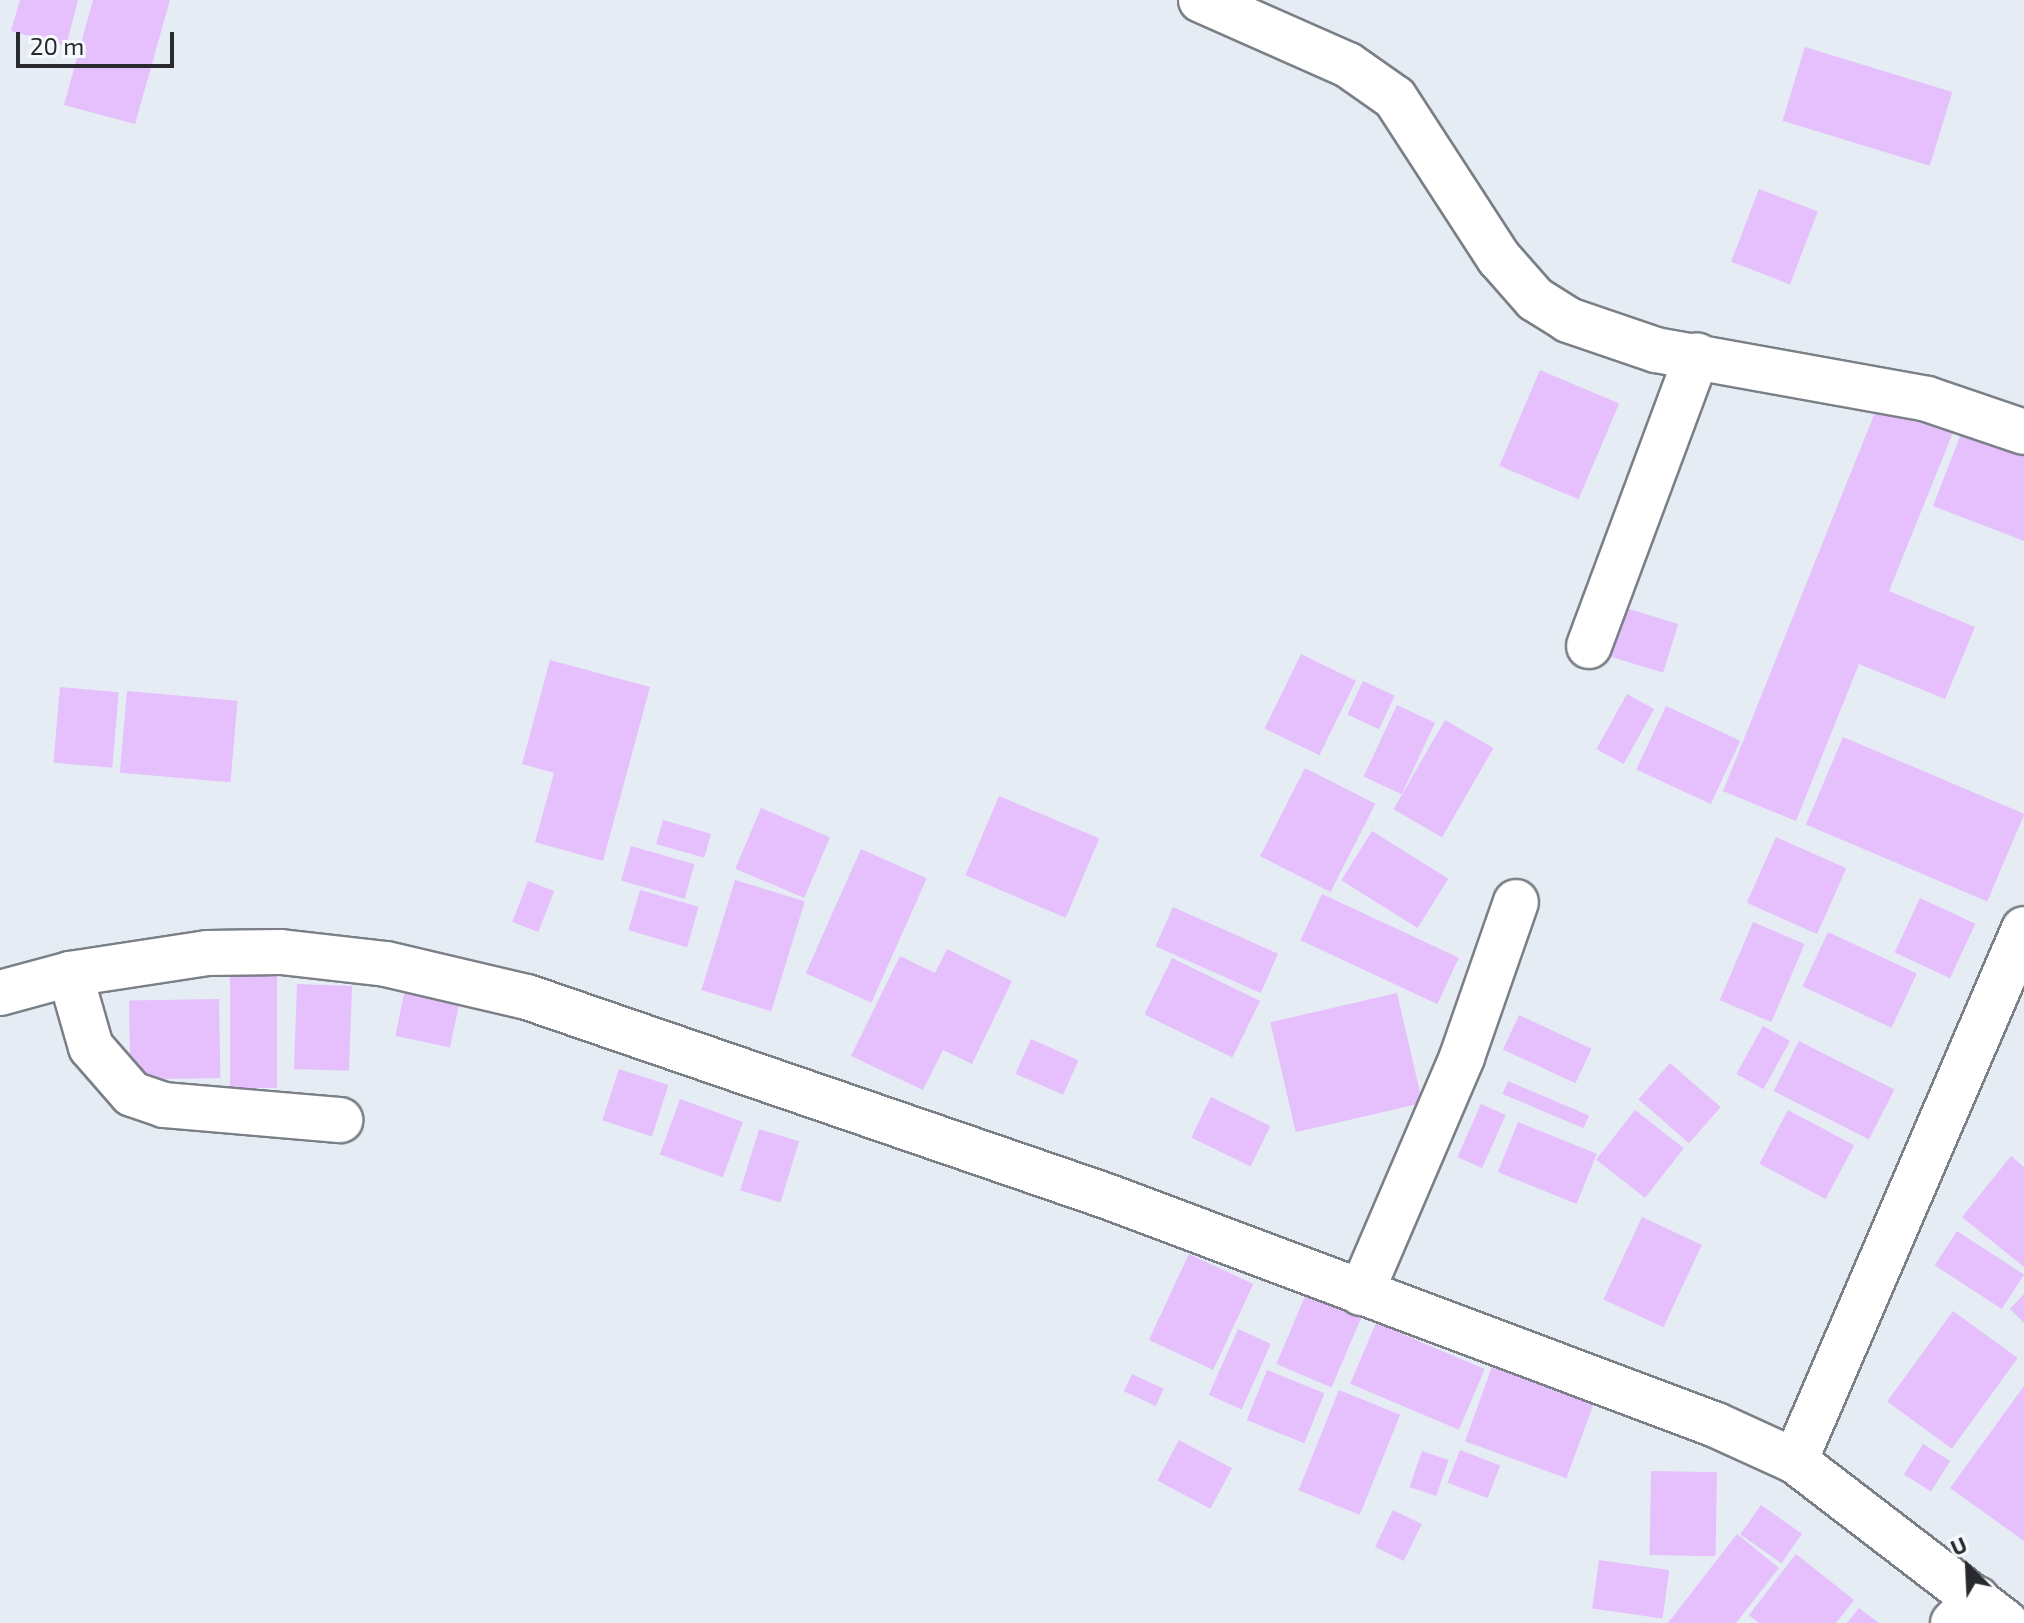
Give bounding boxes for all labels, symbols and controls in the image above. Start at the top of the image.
scale bar [20,16,178,66]
text: 20 m [30,31,84,60]
north arrow [1928,1527,2008,1607]
text: U [1946,1530,1970,1560]

